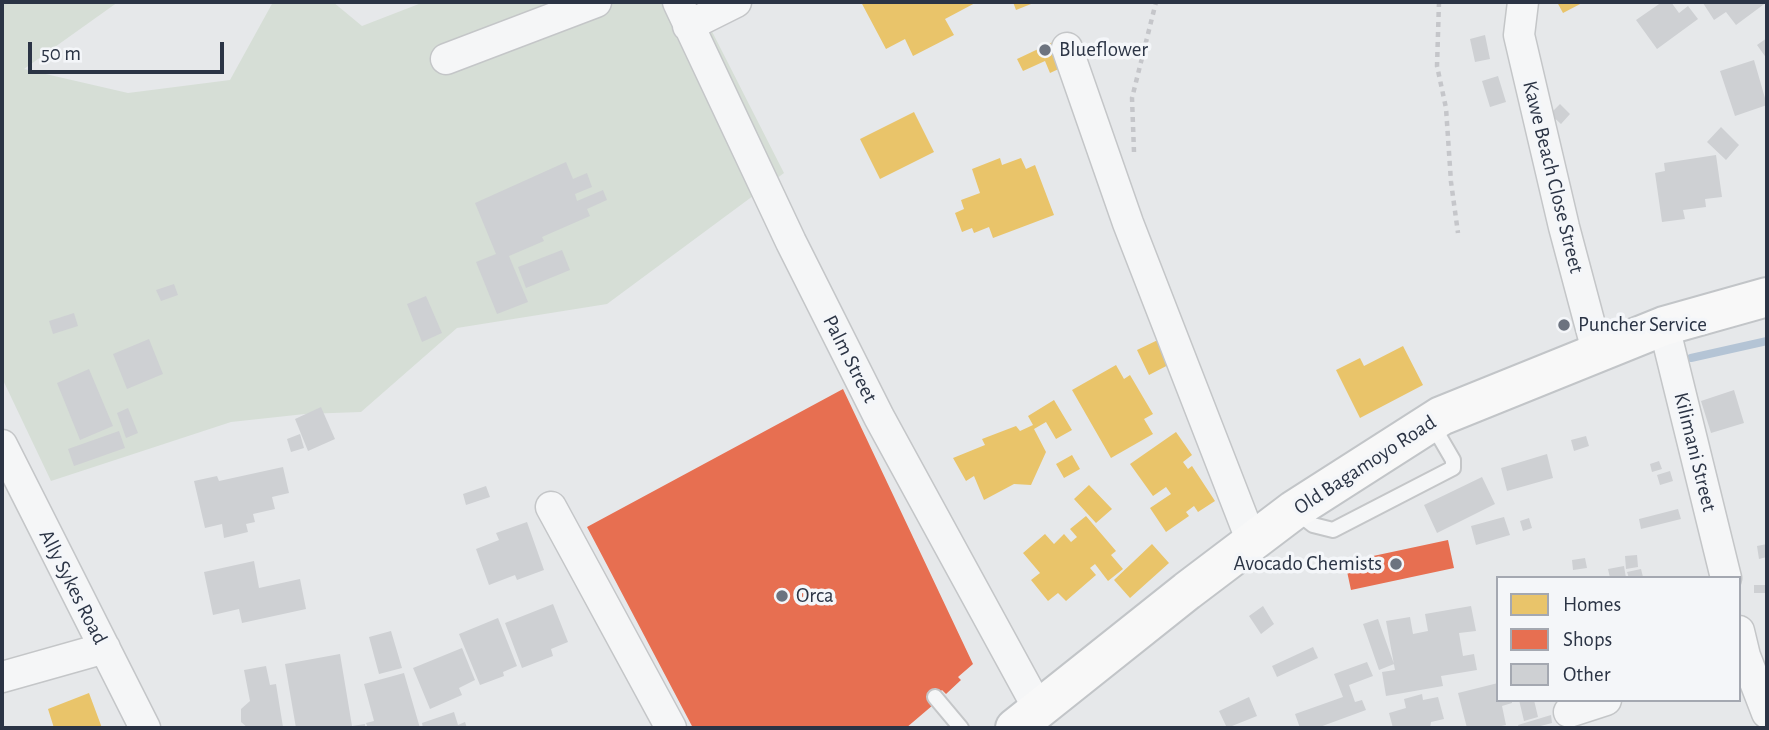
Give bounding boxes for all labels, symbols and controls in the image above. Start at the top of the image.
scale bar [32,28,228,72]
place label: Blueflower [1059,37,1148,63]
marker: Blueflower [1037,42,1053,58]
text: 50 m [41,43,81,64]
street label: Kawe Beach Close Street [1517,78,1589,276]
street label: Palm Street [817,311,883,407]
place label: Puncher Service [1578,312,1707,338]
marker: Puncher Service [1556,317,1572,333]
street label: Kilimani Street [1668,390,1722,514]
street label: Old Bagamoyo Road [1289,410,1441,520]
street label: Ally Sykes Road [33,525,113,649]
place label: Avocado Chemists [1234,551,1382,577]
marker: Avocado Chemists [1388,556,1404,572]
legend [1496,576,1741,702]
place label: Orca [796,583,834,609]
marker: Orca [774,588,790,604]
text: Homes [1563,594,1621,615]
text: Shops [1563,629,1612,650]
text: Other [1563,664,1610,685]

